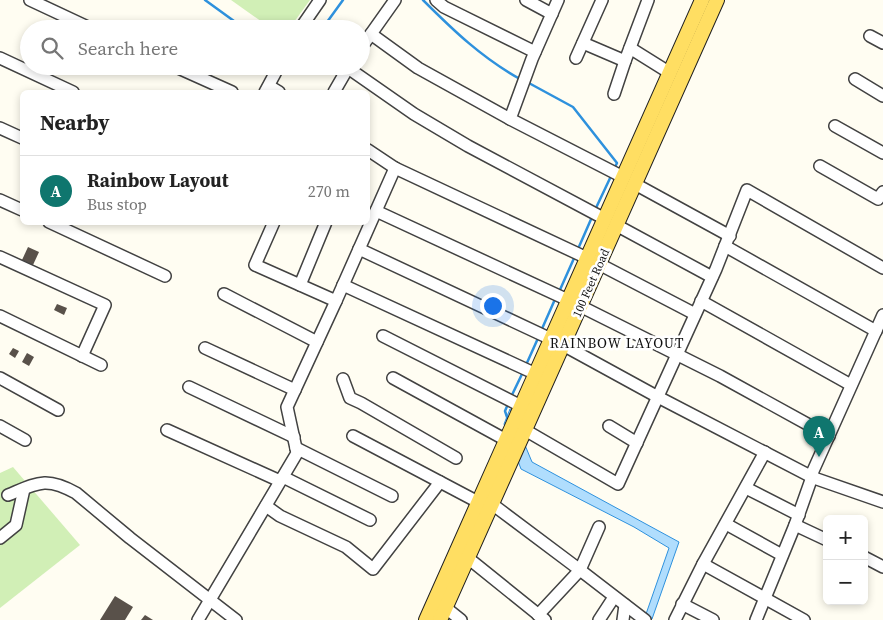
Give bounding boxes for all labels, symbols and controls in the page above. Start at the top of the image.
search box [20,20,370,75]
icon: search [38,34,66,62]
text: Search here [78,35,178,61]
text: Nearby [40,108,110,137]
text: Rainbow Layout [87,167,228,193]
text: A [51,180,61,202]
text: 270 m [308,180,350,202]
text: Bus stop [87,193,147,215]
street label: 100 Feet Road [569,246,613,320]
your location [480,293,506,319]
district label: RAINBOW LAYOUT [550,333,684,353]
pin: A [803,416,835,457]
map controls [823,515,868,605]
button: + [823,515,868,560]
button: − [823,560,868,605]

